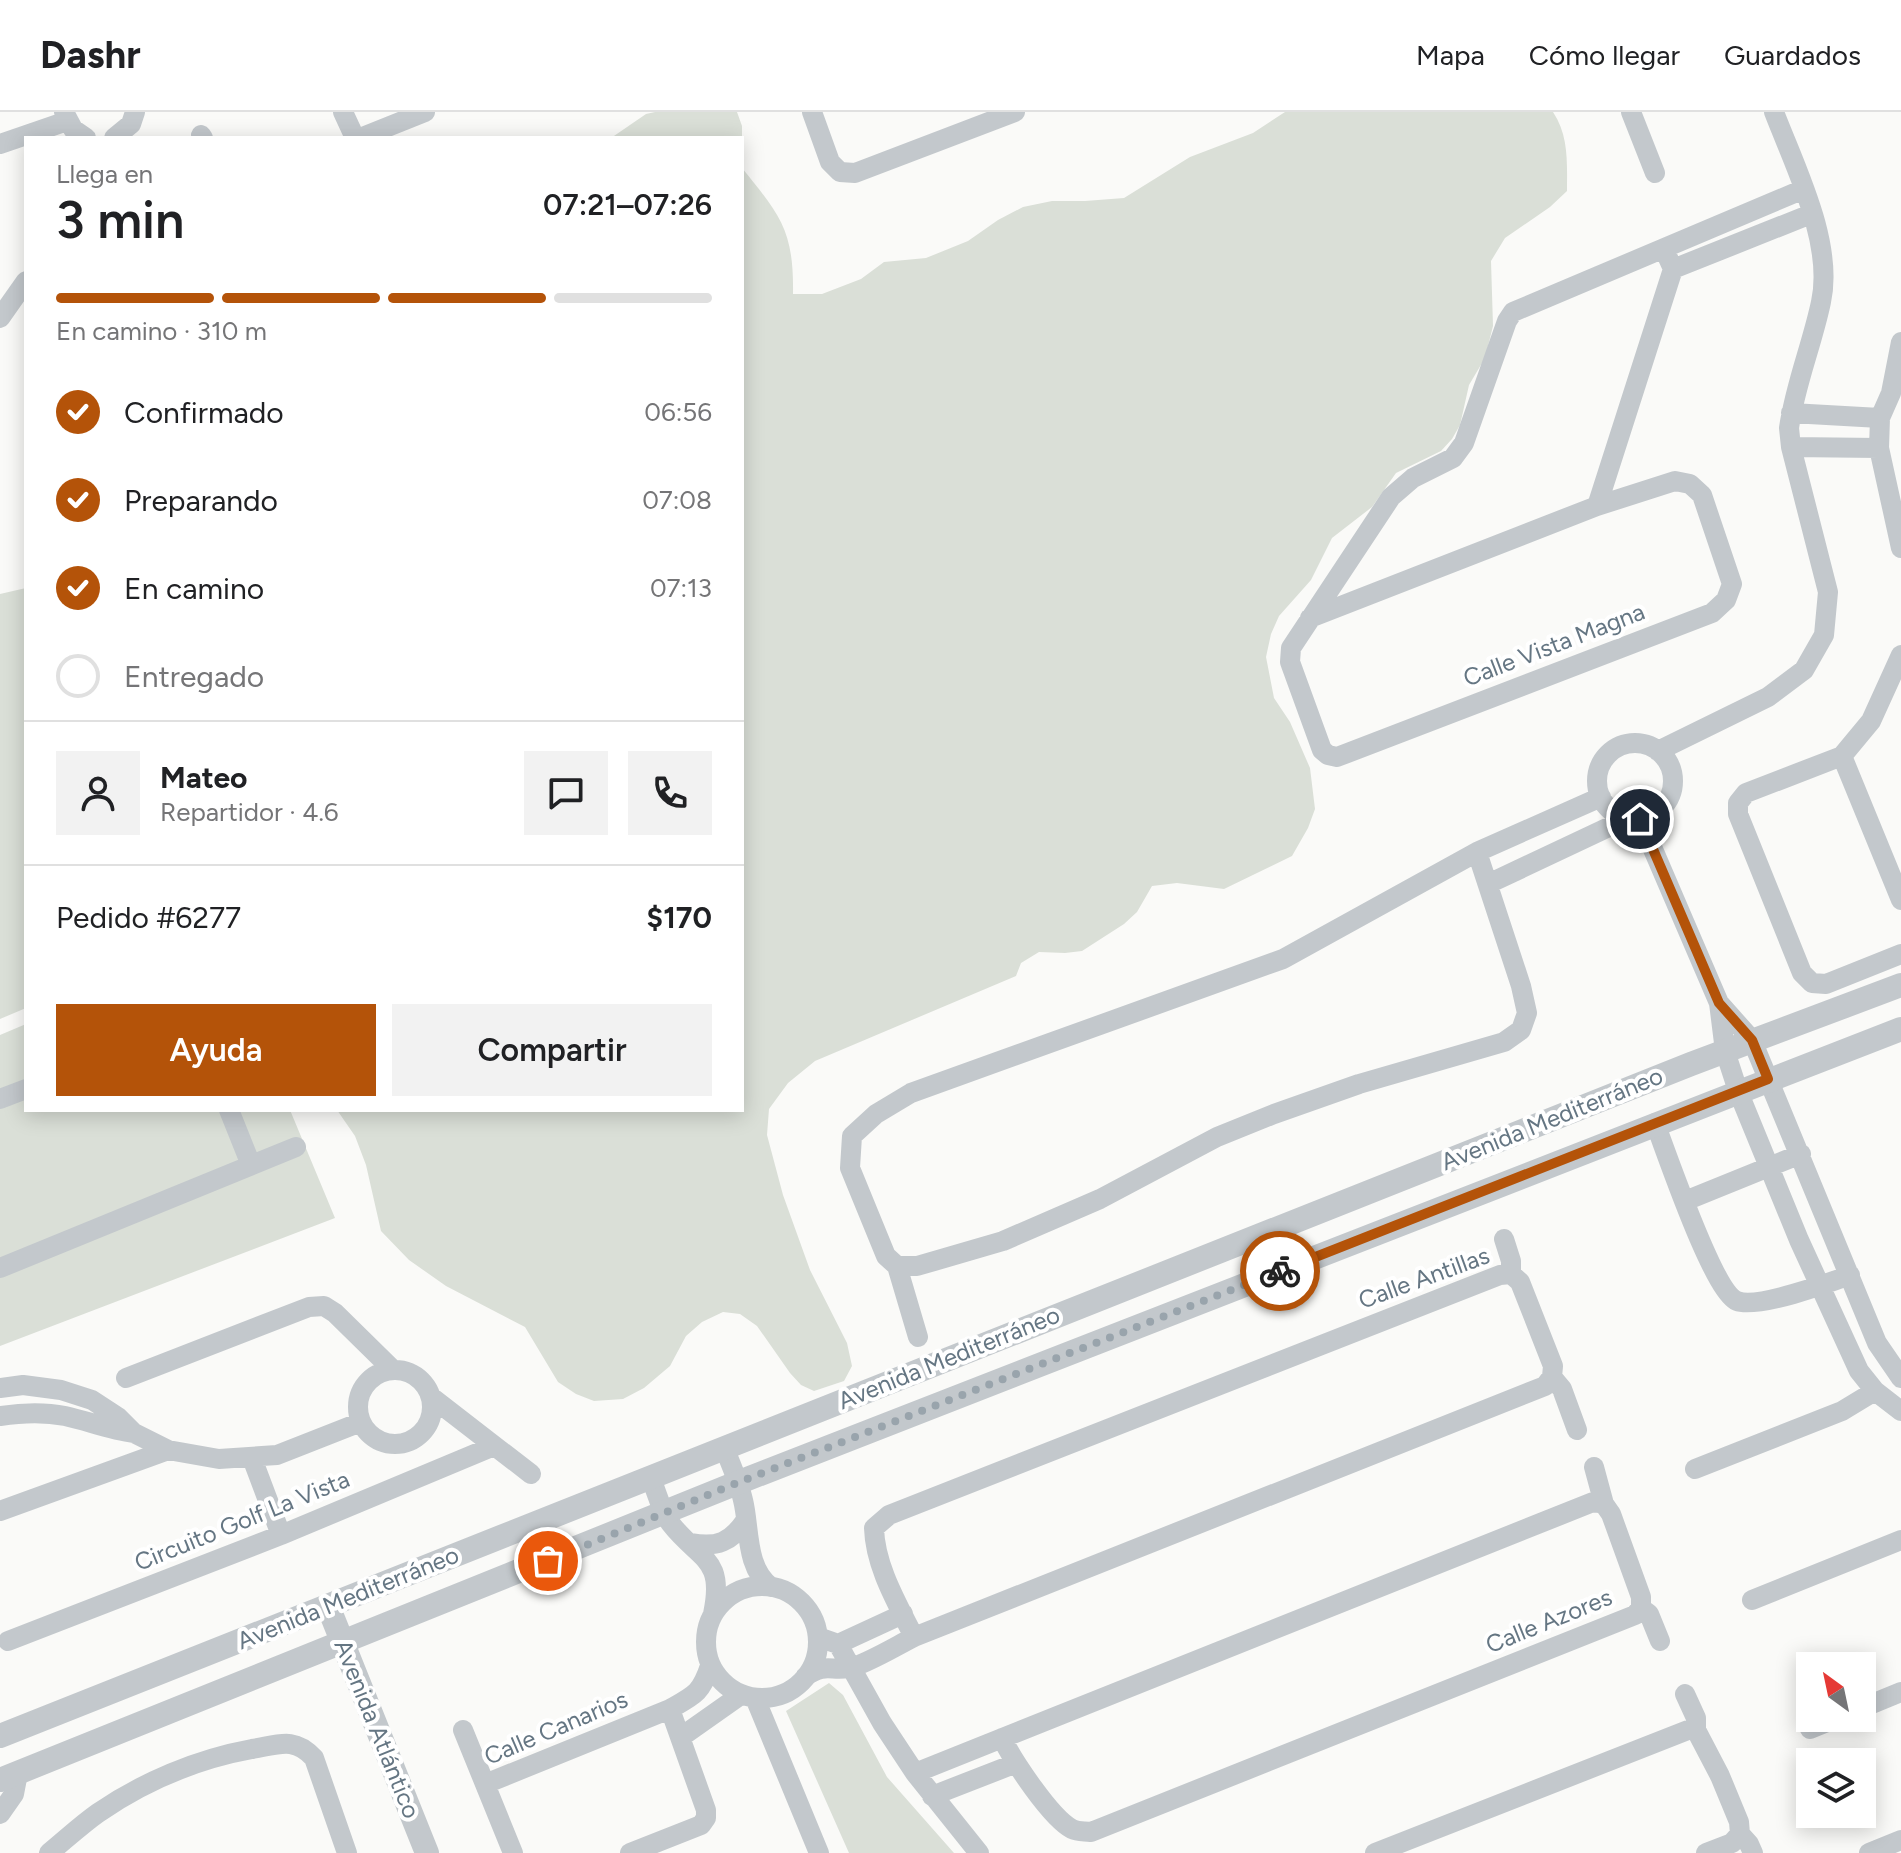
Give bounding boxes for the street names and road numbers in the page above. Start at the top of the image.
street label: Calle Vista Magna [1459,597,1649,692]
street label: Avenida Mediterráneo [1437,1061,1667,1176]
street label: Calle Antillas [1354,1240,1493,1315]
street label: Avenida Mediterráneo [834,1300,1064,1415]
street label: Circuito Golf La Vista [130,1464,354,1577]
street label: Avenida Mediterráneo [233,1540,463,1655]
street label: Calle Azores [1481,1582,1616,1659]
street label: Avenida Atlántico [328,1635,427,1822]
street label: Calle Canarios [480,1684,632,1771]

